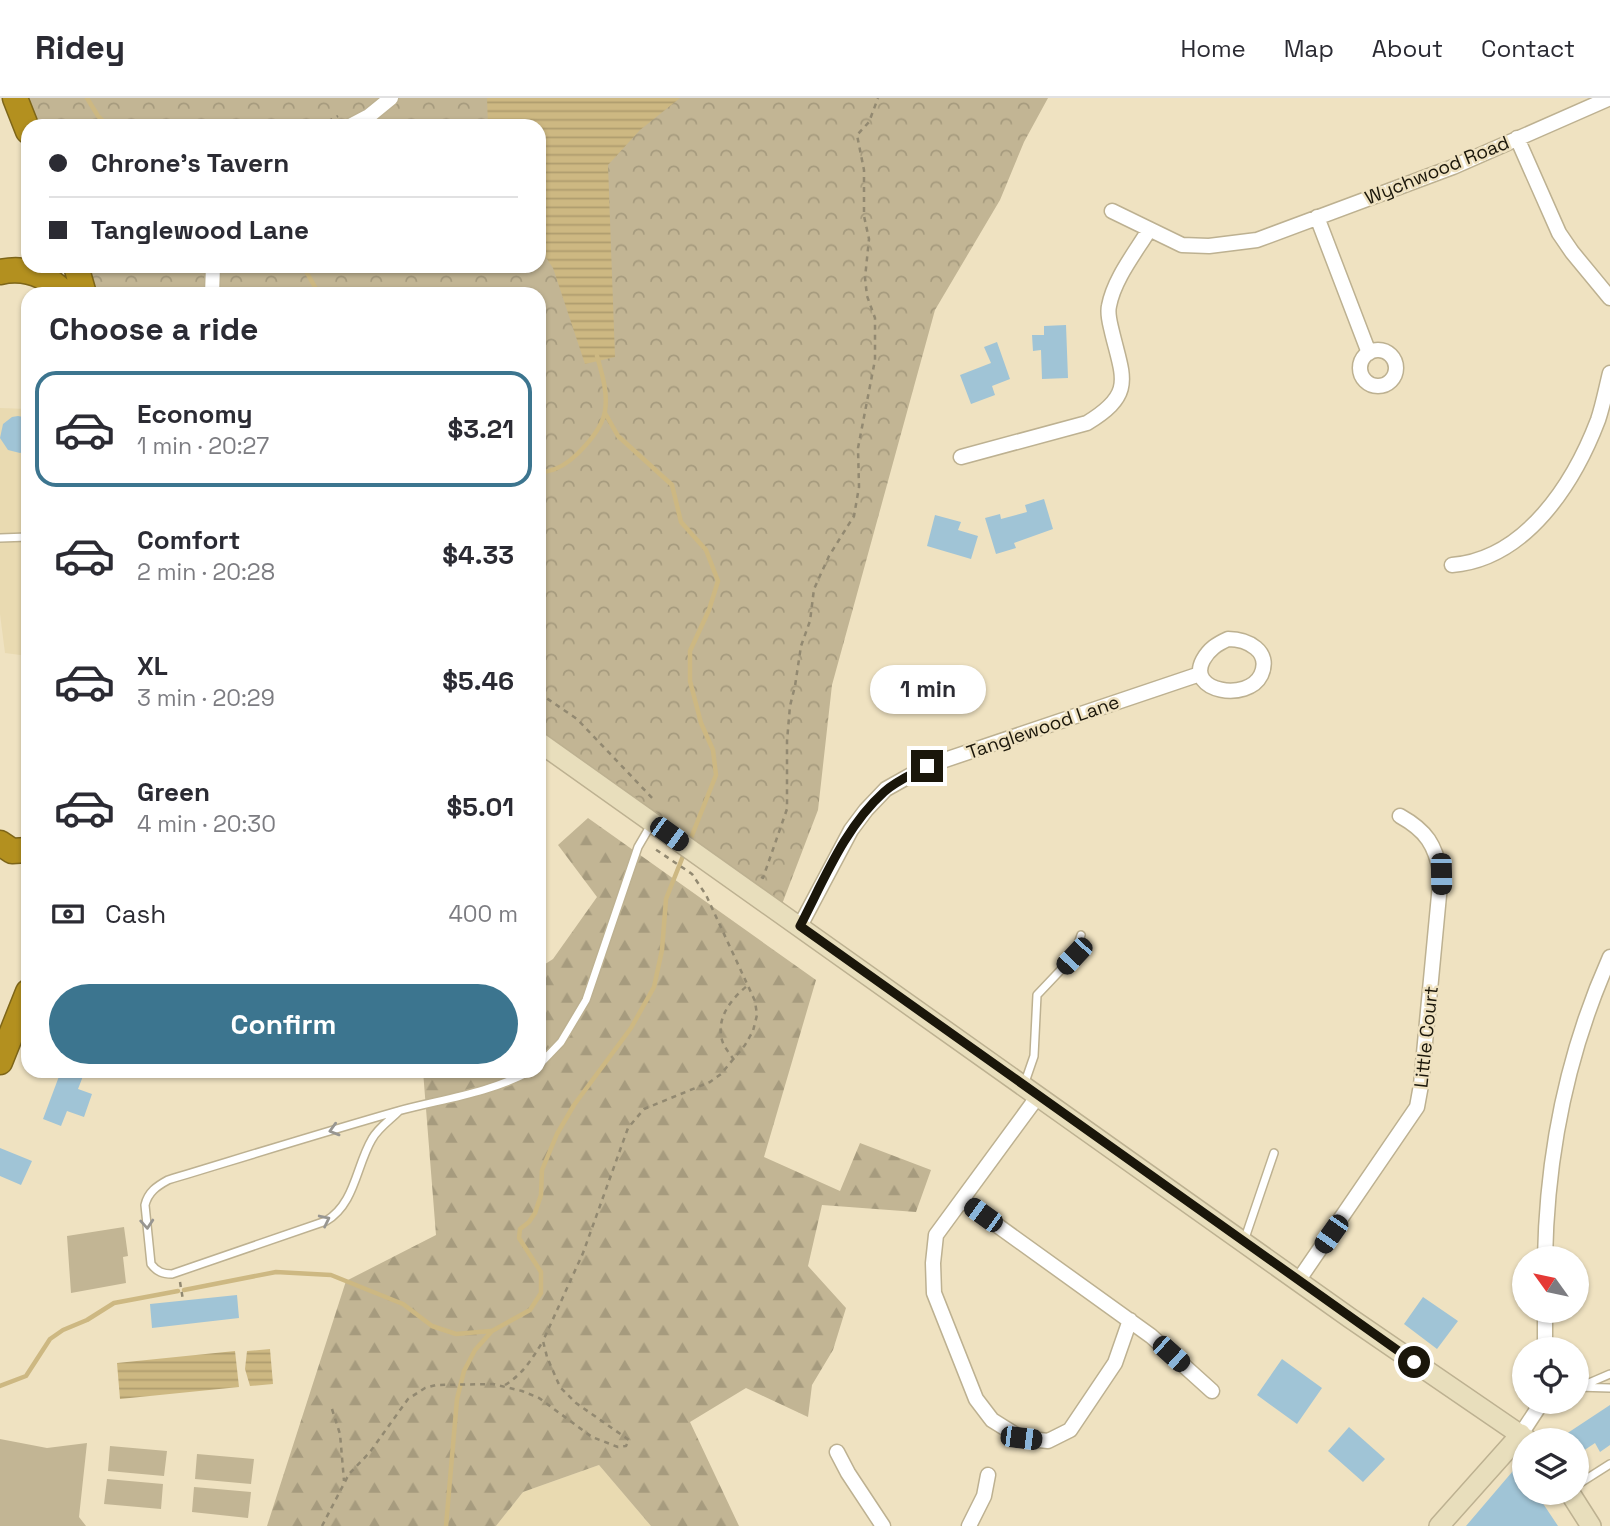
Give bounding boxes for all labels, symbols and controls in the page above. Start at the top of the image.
text: Ridey [35,27,125,69]
text: Home [1180,33,1246,64]
text: Map [1284,33,1334,64]
text: About [1372,33,1443,64]
text: Contact [1481,33,1575,64]
street label: Wychwood Road [1361,130,1513,210]
text: Chrone's Tavern [91,146,289,180]
text: Tanglewood Lane [91,213,309,247]
text: Choose a ride [49,309,259,349]
text: Economy [137,397,253,431]
icon: car [53,398,116,461]
text: $3.21 [447,412,514,446]
text: 1 min · 20:27 [137,431,269,461]
text: Comfort [137,523,240,557]
icon: car [53,524,116,587]
text: $4.33 [442,538,514,572]
text: 2 min · 20:28 [137,557,275,587]
text: XL [137,649,168,683]
icon: car [53,650,116,713]
text: $5.46 [442,664,514,698]
callout: 1 min [869,664,985,714]
text: 1 min [900,674,956,704]
text: 3 min · 20:29 [137,683,275,713]
street label: Tanglewood Lane [963,689,1123,765]
route end [911,750,943,782]
text: Green [137,775,210,809]
icon: car [53,776,116,839]
text: $5.01 [447,790,514,824]
text: 4 min · 20:30 [137,809,276,839]
car [646,813,693,855]
car [1431,853,1452,895]
icon: cash [49,895,87,933]
text: Cash [105,897,166,931]
text: 400 m [448,899,518,929]
car [1052,933,1097,979]
button: Confirm [49,984,518,1064]
street label: Little Court [1408,985,1444,1089]
one-way arrow [328,1122,340,1137]
car [960,1194,1007,1236]
car [1311,1211,1352,1257]
one-way arrow [318,1214,330,1228]
one-way arrow [139,1218,154,1229]
north arrow [1512,1246,1589,1323]
map controls [1512,1246,1589,1505]
car [1149,1332,1194,1376]
button: locate [1512,1337,1589,1414]
route start [1398,1346,1430,1378]
car [999,1425,1044,1451]
button: layers [1512,1428,1589,1505]

